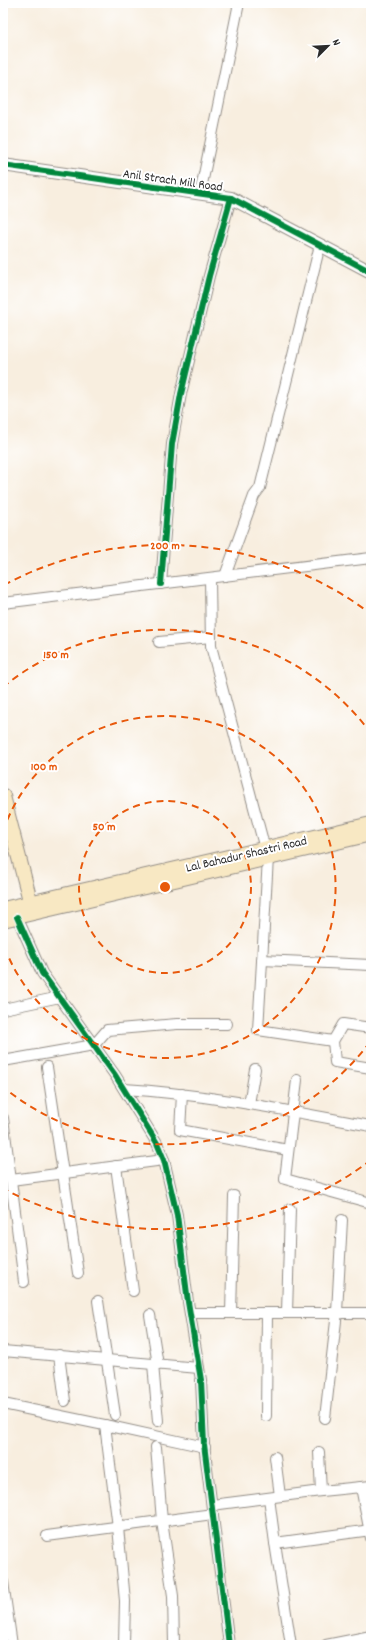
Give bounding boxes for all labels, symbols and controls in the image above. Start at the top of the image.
north arrow [308,26,348,66]
text: N [327,37,344,49]
street label: Anil Strach Mill Road [121,165,224,198]
text: 200 m [150,538,180,555]
text: 150 m [43,647,69,664]
text: 100 m [31,759,57,776]
text: 50 m [92,819,116,836]
street label: Lal Bahadur Shastri Road [184,832,309,879]
centre of rings [158,880,172,894]

